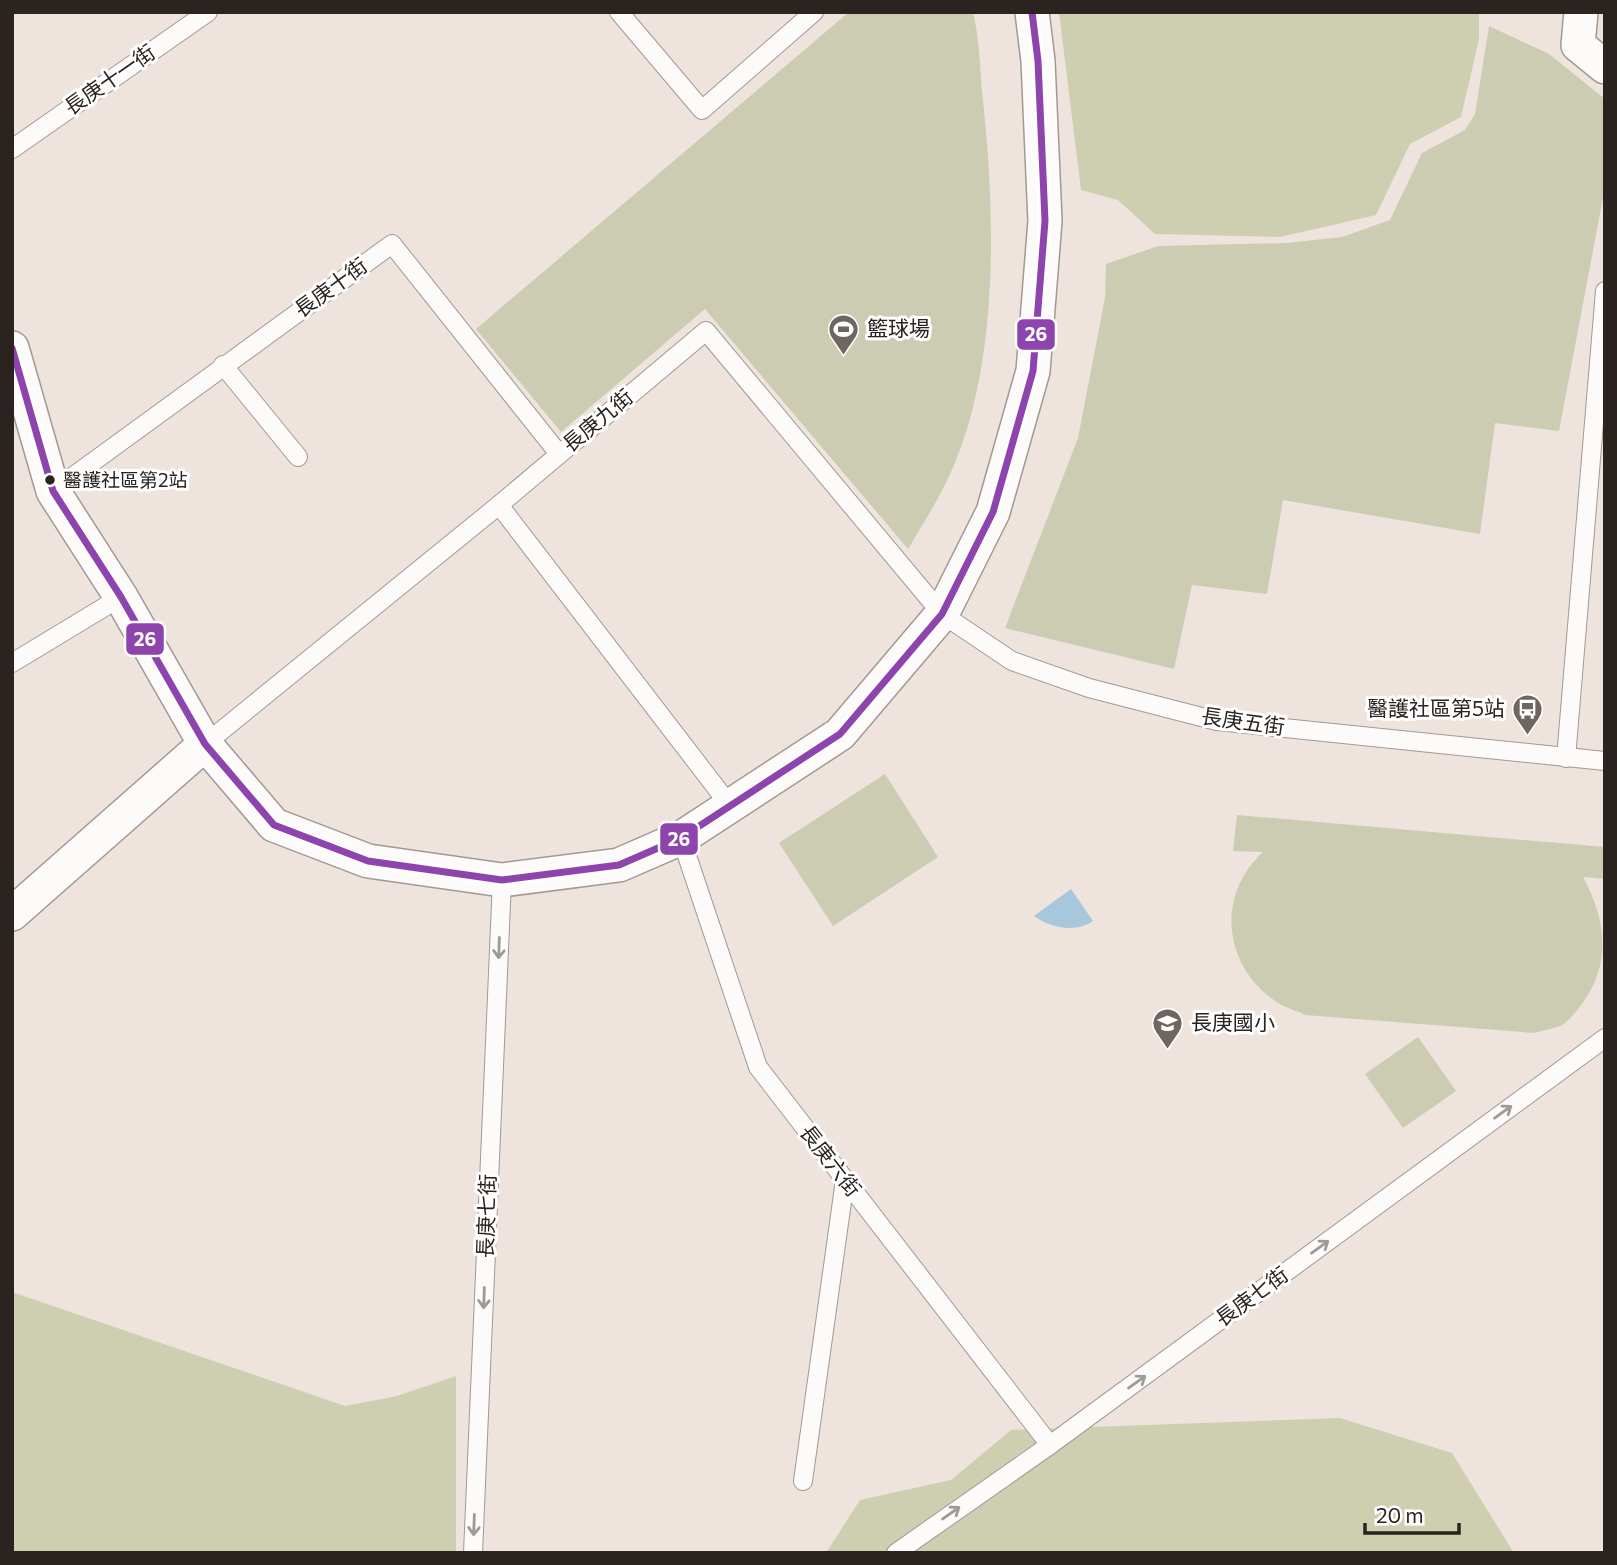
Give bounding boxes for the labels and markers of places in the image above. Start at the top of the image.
sports icon: 籃球場 [827,312,861,356]
place label: 籃球場 [867,315,930,340]
place label: 醫護社區第2站 [63,468,188,491]
marker: 醫護社區第2站 [43,473,57,487]
bus stop icon: 醫護社區第5站 [1511,692,1545,736]
place label: 醫護社區第5站 [1367,695,1505,720]
school or university icon: 長庚國小 [1151,1006,1185,1050]
place label: 長庚國小 [1191,1009,1275,1034]

